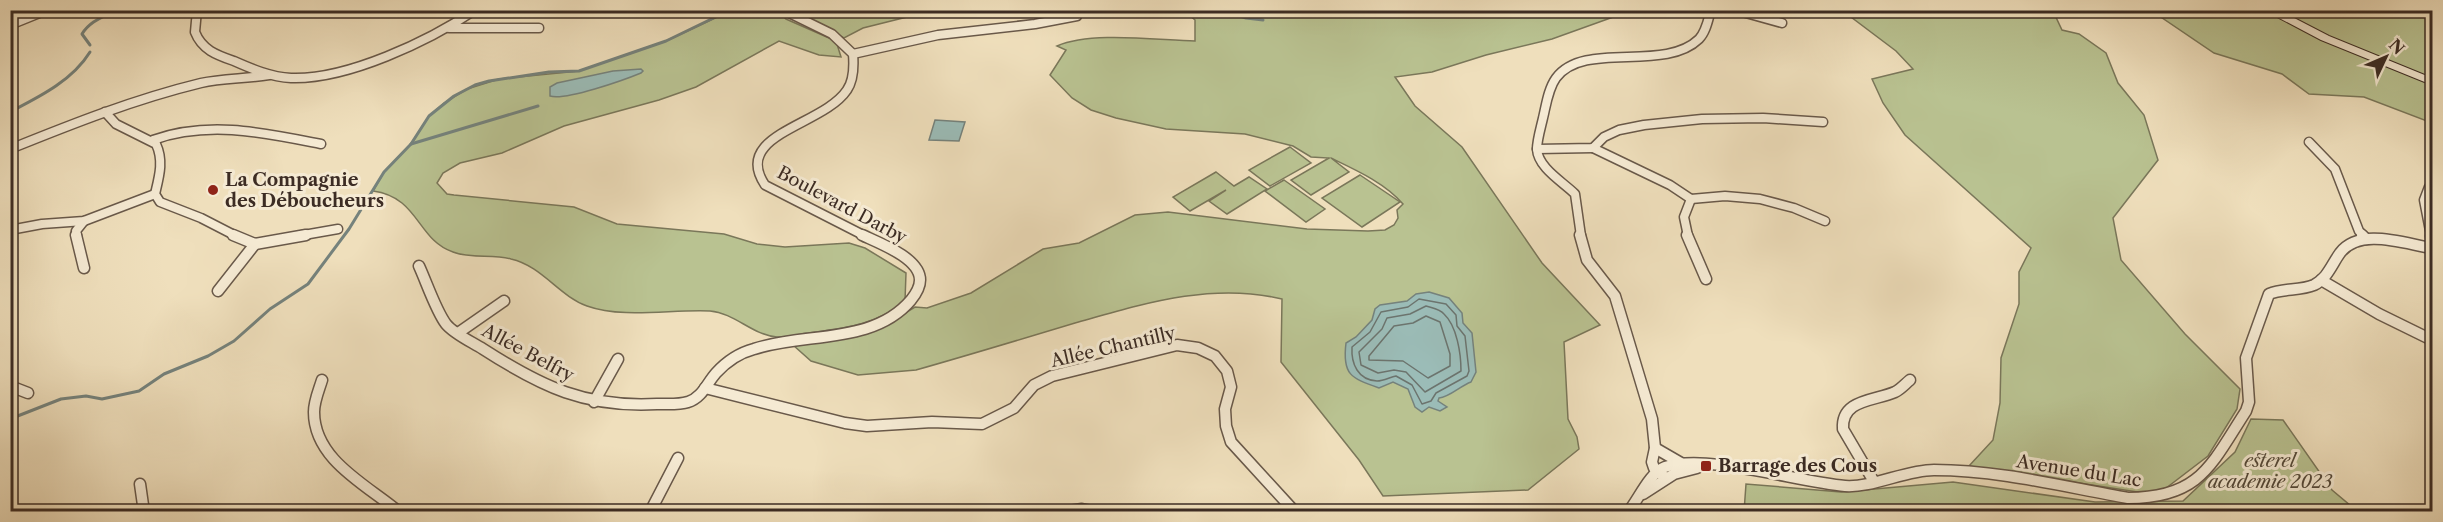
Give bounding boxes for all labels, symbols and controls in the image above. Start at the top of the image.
north arrow [2356,27,2416,87]
text: N [2385,35,2409,59]
street label: Boulevard Darby [773,162,911,249]
place label: La Compagnie des Déboucheurs [225,169,384,212]
marker: La Compagnie des Déboucheurs [206,183,220,197]
street label: Allée Belfry [477,319,579,387]
street label: Allée Chantilly [1048,322,1178,372]
street label: Avenue du Lac [2014,450,2143,492]
park label: esterel academie 2023 [2208,450,2333,493]
place label: Barrage des Cous [1718,455,1877,477]
marker: Barrage des Cous [1699,459,1713,473]

